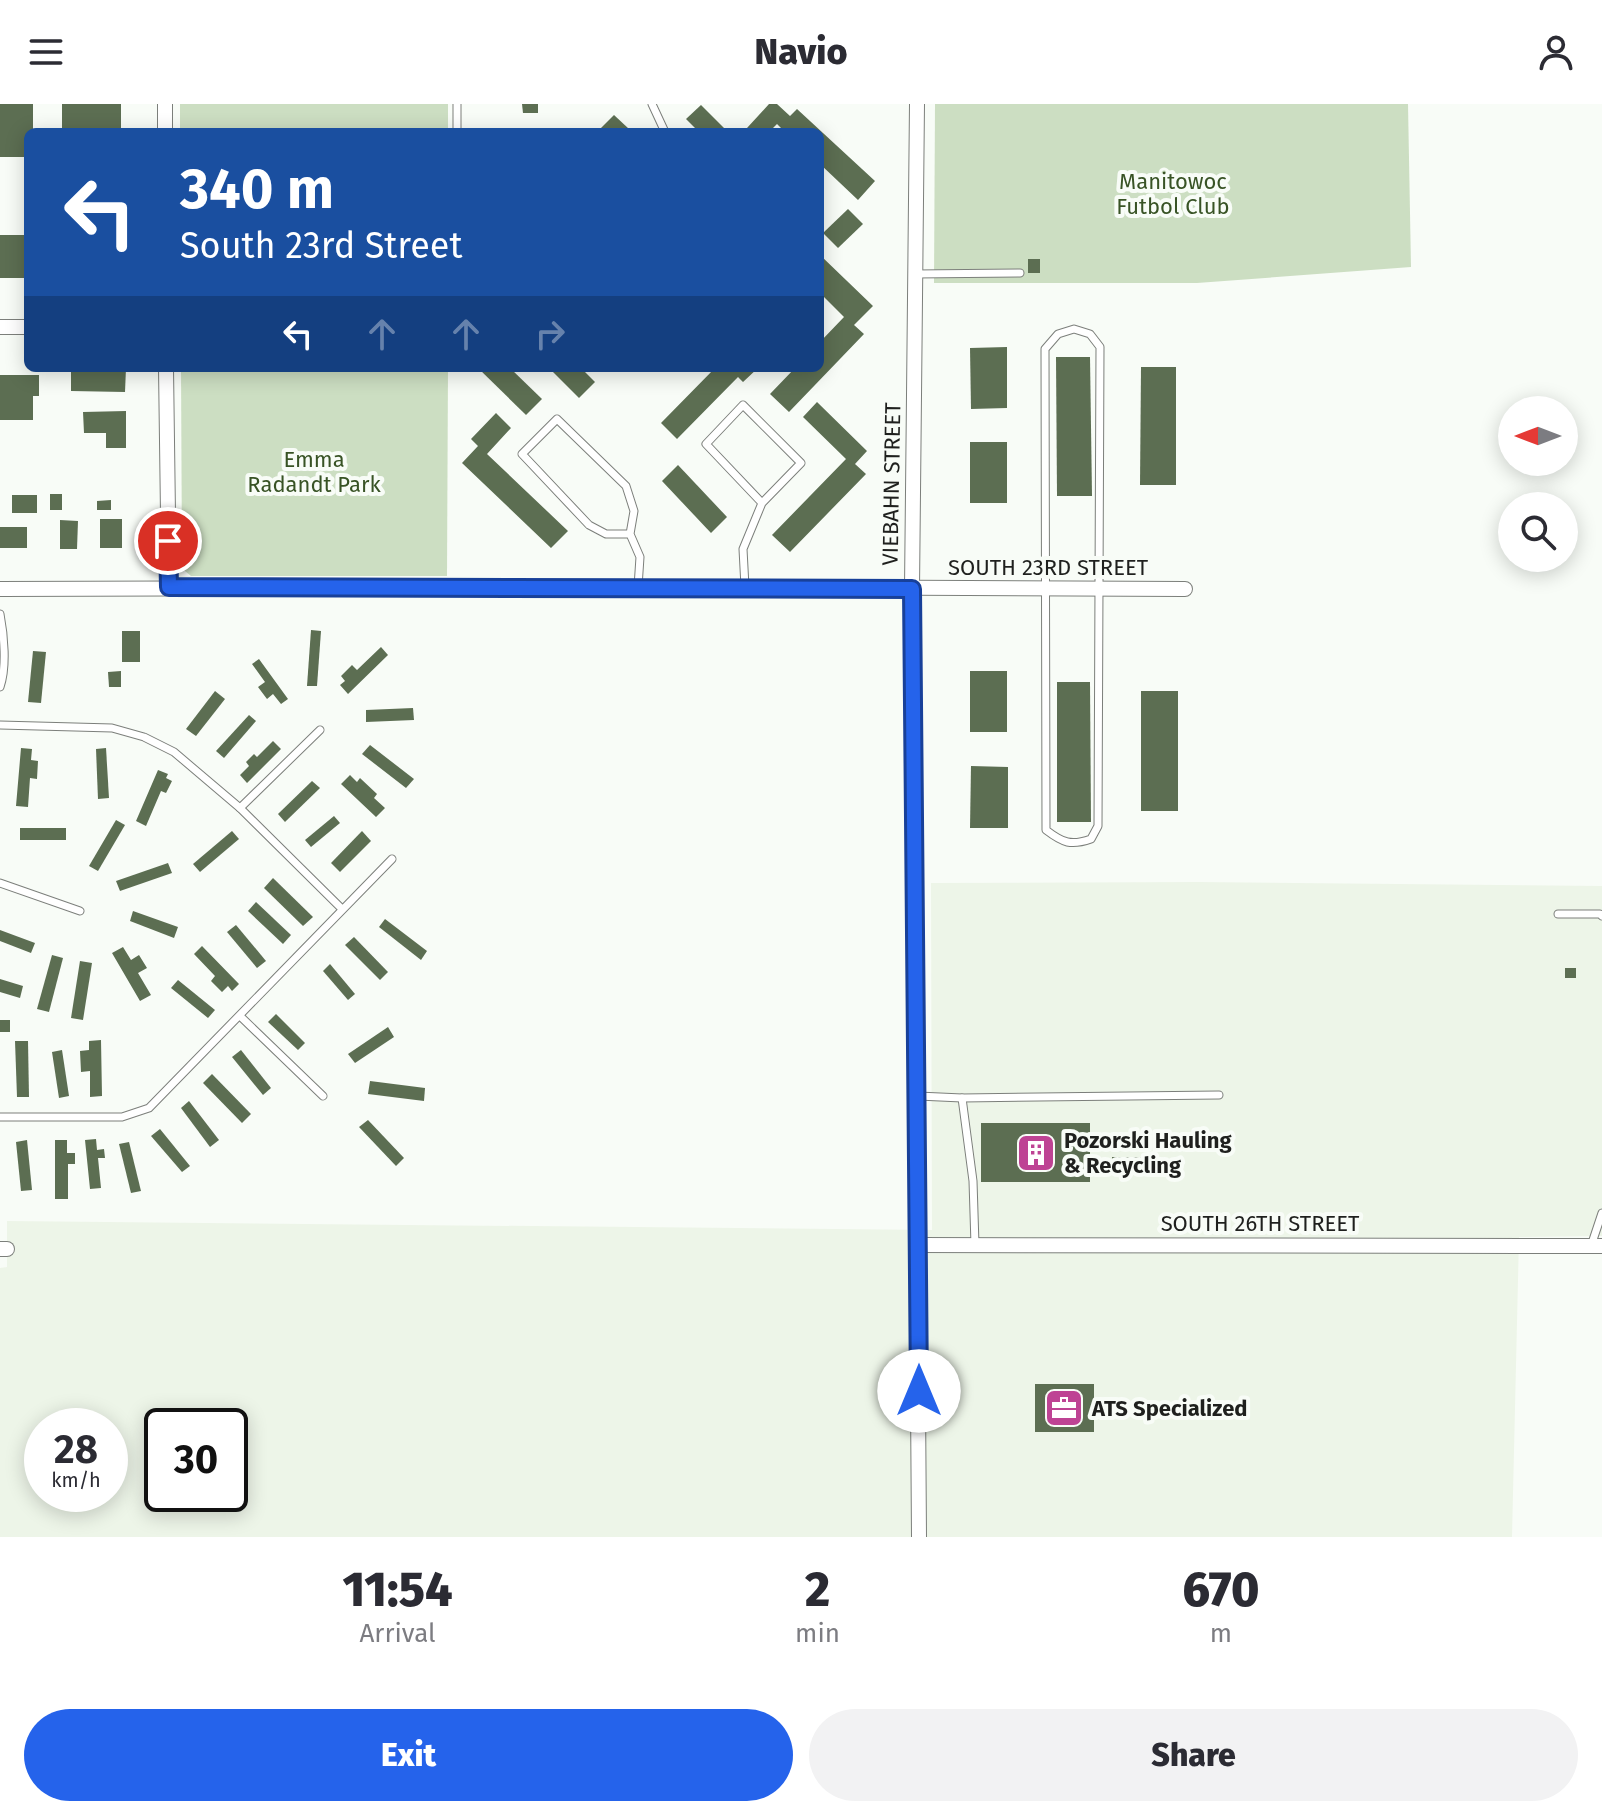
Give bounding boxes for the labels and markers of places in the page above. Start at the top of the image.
pin [134,507,202,575]
place label: Pozorski Hauling & Recycling [1064,1127,1232,1179]
building icon: Pozorski Hauling & Recycling [1015,1132,1057,1174]
office icon: ATS Specialized [1043,1387,1085,1429]
place label: ATS Specialized [1091,1395,1248,1422]

